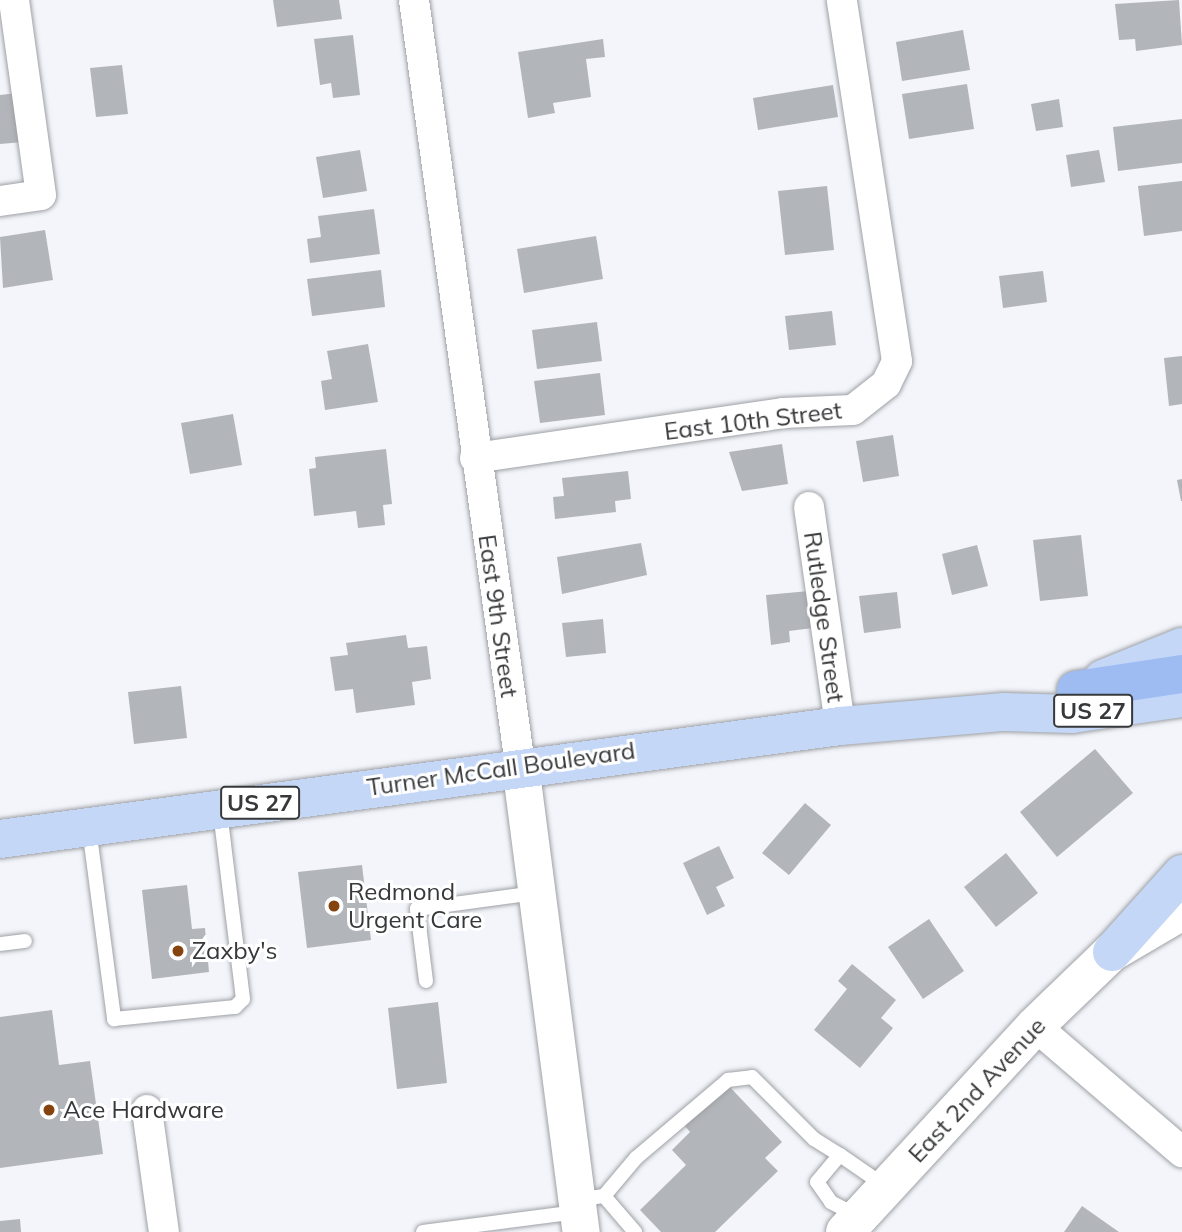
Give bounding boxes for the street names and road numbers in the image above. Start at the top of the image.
street label: East 10th Street [663,396,843,446]
street label: Rutledge Street [798,530,850,704]
street label: East 9th Street [472,533,524,699]
road number: US 27 [1053,692,1133,730]
street label: Turner McCall Boulevard [365,736,637,802]
road number: US 27 [220,783,300,822]
street label: East 2nd Avenue [903,1012,1051,1168]

